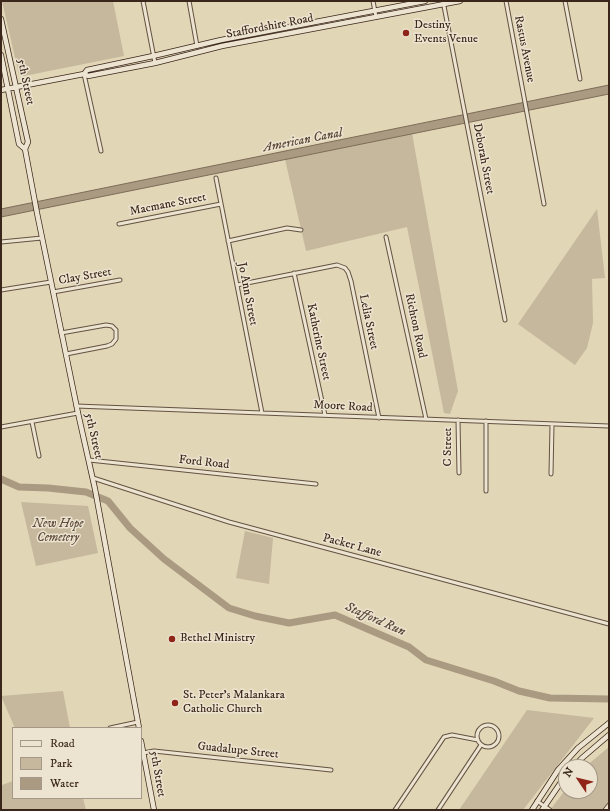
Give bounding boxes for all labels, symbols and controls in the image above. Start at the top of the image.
street label: Staffordshire Road [225,12,315,42]
street label: Rastus Avenue [510,14,538,84]
place label: Destiny Events Venue [414,19,478,47]
marker: Destiny Events Venue [401,28,411,38]
street label: 5th Street [13,57,37,107]
street label: Deborah Street [469,122,497,196]
water label: American Canal [262,126,344,156]
street label: Macmane Street [129,191,207,219]
street label: Jo Ann Street [234,261,260,327]
street label: Clay Street [58,265,112,289]
street label: Richton Road [401,292,429,360]
street label: Lelia Street [355,293,381,351]
street label: Katherine Street [303,302,333,382]
street label: Moore Road [313,398,373,416]
street label: 5th Street [81,411,105,461]
street label: C Street [442,428,456,466]
street label: Ford Road [178,453,230,473]
park label: New Hope Cemetery [33,518,83,546]
street label: Packer Lane [321,531,383,561]
water label: Stafford Run [342,600,408,640]
place label: Bethel Ministry [180,632,255,646]
marker: Bethel Ministry [167,634,177,644]
place label: St. Peter's Malankara Catholic Church [183,689,285,717]
marker: St. Peter's Malankara Catholic Church [170,698,180,708]
legend [12,727,142,799]
text: Road [50,736,75,751]
street label: Guadalupe Street [197,740,279,762]
street label: 5th Street [146,750,168,798]
text: Park [50,756,72,771]
north arrow [558,759,598,799]
text: N [561,765,577,780]
text: Water [50,776,79,791]

